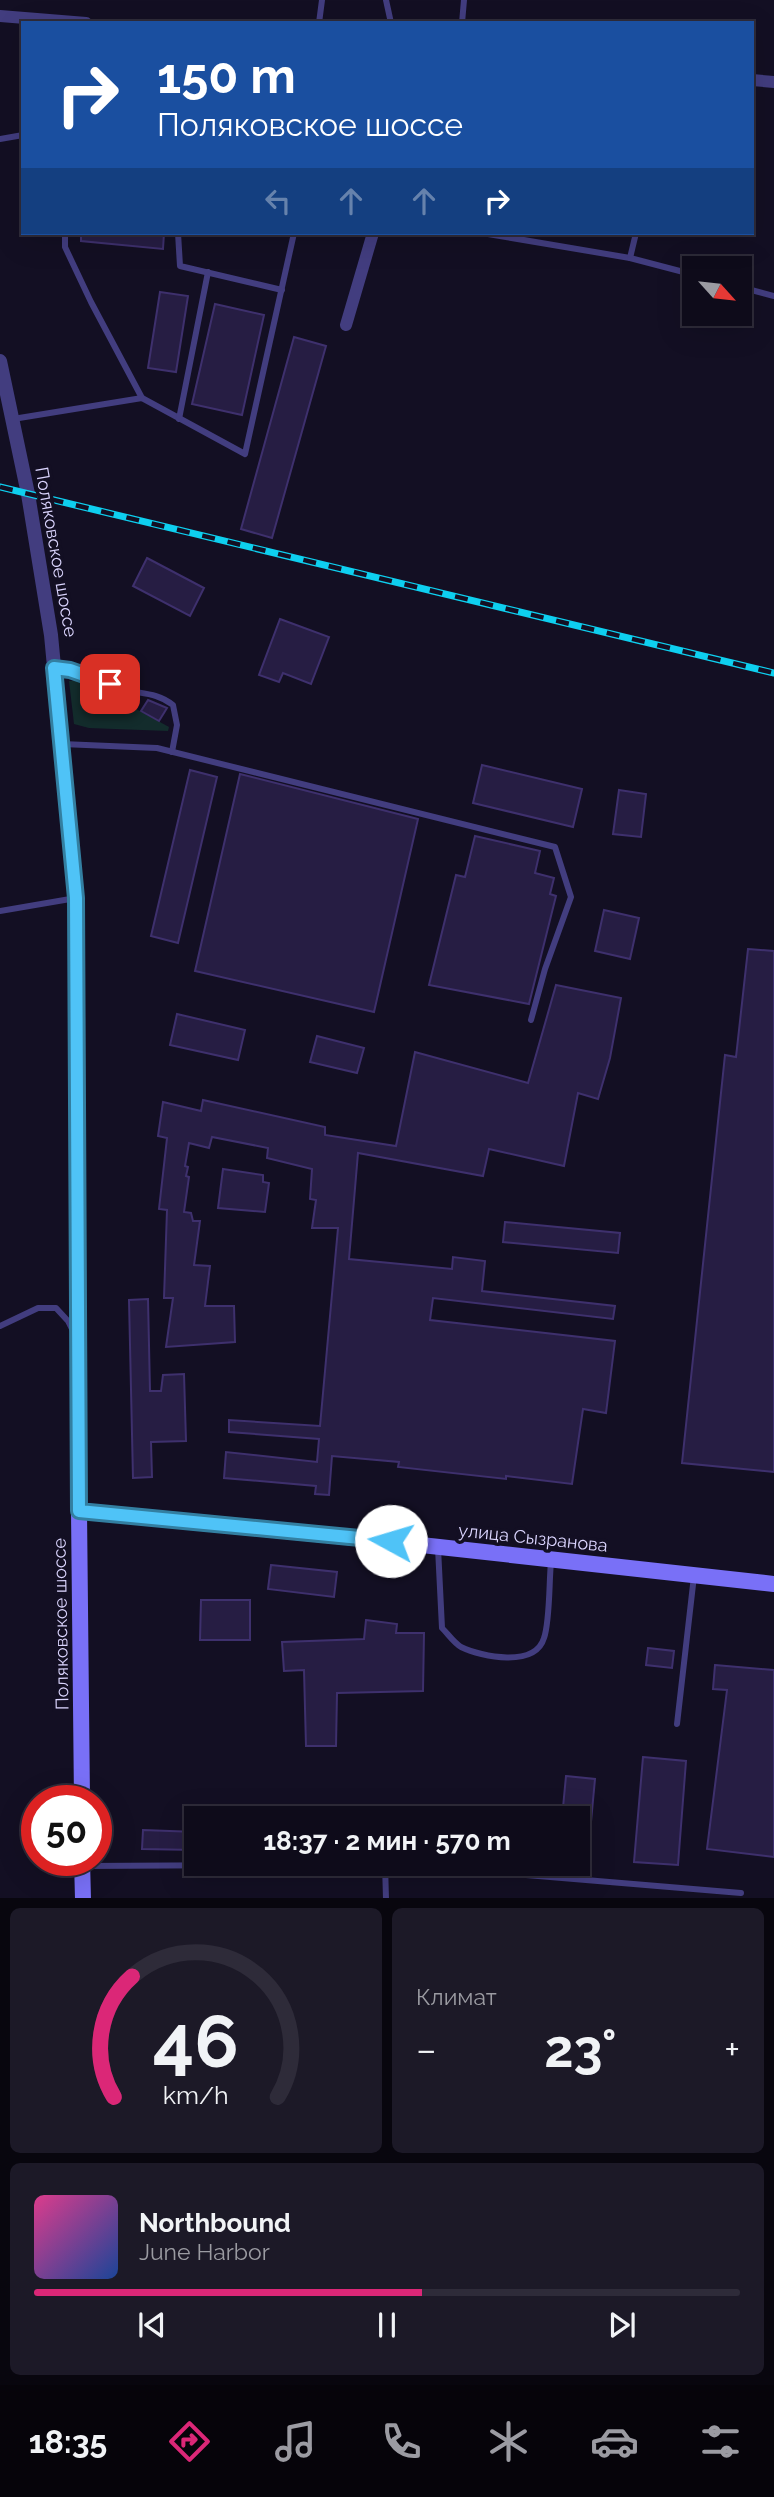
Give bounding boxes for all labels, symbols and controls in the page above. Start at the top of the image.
text: 150 m [157,47,296,104]
icon: right [42,49,133,140]
text: Поляковское шоссе [157,106,463,143]
icon: left [259,182,297,220]
icon: ahead [332,182,370,220]
icon: ahead [405,182,443,220]
icon: right [478,182,516,220]
north arrow [682,256,752,326]
map controls [682,256,752,326]
street label: Поляковское шоссе [31,465,82,639]
pin [80,654,140,714]
icon: arrive [91,665,129,703]
position arrow [354,1504,428,1578]
street label: улица Сызранова [457,1519,609,1556]
street label: Поляковское шоссе [48,1537,73,1710]
speed limit sign: 50 [21,1785,112,1876]
text: 18:37 · 2 мин · 570 m [263,1826,511,1856]
text: Климат [416,1983,497,2010]
text: 46 [153,1999,239,2084]
text: 23° [544,2018,617,2079]
text: − [416,2027,436,2072]
text: + [724,2027,740,2072]
text: km/h [163,2079,229,2109]
text: Northbound [139,2208,291,2238]
text: June Harbor [139,2238,270,2265]
icon: previous [133,2306,171,2344]
icon: pause [368,2306,406,2344]
icon: next [603,2306,641,2344]
icon: directions [165,2417,214,2466]
icon: music [271,2417,320,2466]
icon: phone [377,2417,426,2466]
icon: climate [484,2417,533,2466]
icon: car [590,2417,639,2466]
icon: filters [696,2417,745,2466]
text: 18:35 [29,2423,107,2460]

